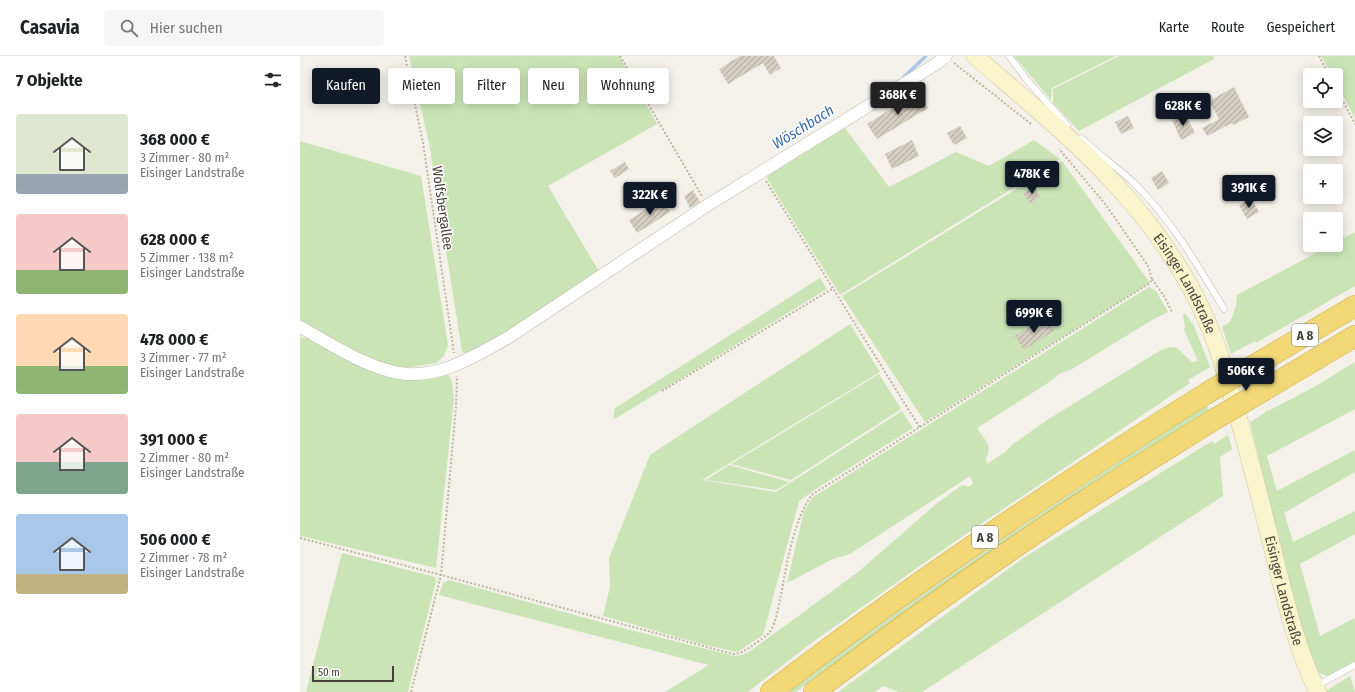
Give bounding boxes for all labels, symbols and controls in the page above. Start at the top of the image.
search box [104,10,384,46]
text: Casavia [20,16,80,39]
icon: search [118,17,140,39]
text: Hier suchen [150,19,223,37]
text: Karte [1159,19,1189,36]
text: Route [1211,19,1244,36]
text: Gespeichert [1266,19,1335,36]
chip: Kaufen [312,68,380,104]
chip: Mieten [388,68,455,104]
chip: Filter [463,68,520,104]
chip: Neu [528,68,579,104]
chip: Wohnung [587,68,669,104]
map controls [1303,68,1343,252]
button: locate [1303,68,1343,108]
icon: filters [262,69,284,91]
text: 7 Objekte [16,70,83,91]
pin: 368K € [865,82,931,116]
text: 368K € [879,87,917,102]
pin: 628K € [1150,93,1216,127]
text: 628K € [1165,98,1201,113]
water label: Wöschbach [769,101,837,153]
button: layers [1303,116,1343,156]
text: 368 000 € [140,129,210,150]
icon: home [48,130,96,178]
text: 3 Zimmer · 80 m² [140,150,229,165]
pin: 478K € [999,161,1065,195]
button: + [1303,164,1343,204]
text: Eisinger Landstraße [140,165,245,180]
street label: Wolfsbergallee [428,165,457,251]
text: 478K € [1014,166,1050,181]
pin: 391K € [1216,175,1282,209]
text: 391K € [1231,180,1267,195]
pin: 322K € [617,182,683,216]
text: 322K € [632,187,668,202]
button: − [1303,212,1343,252]
text: 628 000 € [140,229,210,250]
icon: home [48,230,96,278]
street label: Eisinger Landstraße [1150,230,1219,336]
text: 5 Zimmer · 138 m² [140,250,233,265]
text: Eisinger Landstraße [140,265,245,280]
pin: 699K € [1001,300,1067,334]
text: 699K € [1015,305,1053,320]
road number: A 8 [1292,324,1318,346]
text: 478 000 € [140,329,208,350]
icon: home [48,330,96,378]
text: 3 Zimmer · 77 m² [140,350,226,365]
pin: 506K € [1213,358,1279,392]
text: 506K € [1227,363,1265,378]
text: Eisinger Landstraße [140,365,245,380]
text: 391 000 € [140,429,208,450]
icon: home [48,430,96,478]
text: 2 Zimmer · 80 m² [140,450,229,465]
text: Eisinger Landstraße [140,465,245,480]
road number: A 8 [972,526,998,548]
text: 506 000 € [140,529,211,550]
icon: home [48,530,96,578]
street label: Eisinger Landstraße [1261,534,1306,648]
text: 2 Zimmer · 78 m² [140,550,227,565]
text: Eisinger Landstraße [140,565,245,580]
scale bar [312,664,394,683]
text: 50 m [318,666,340,679]

